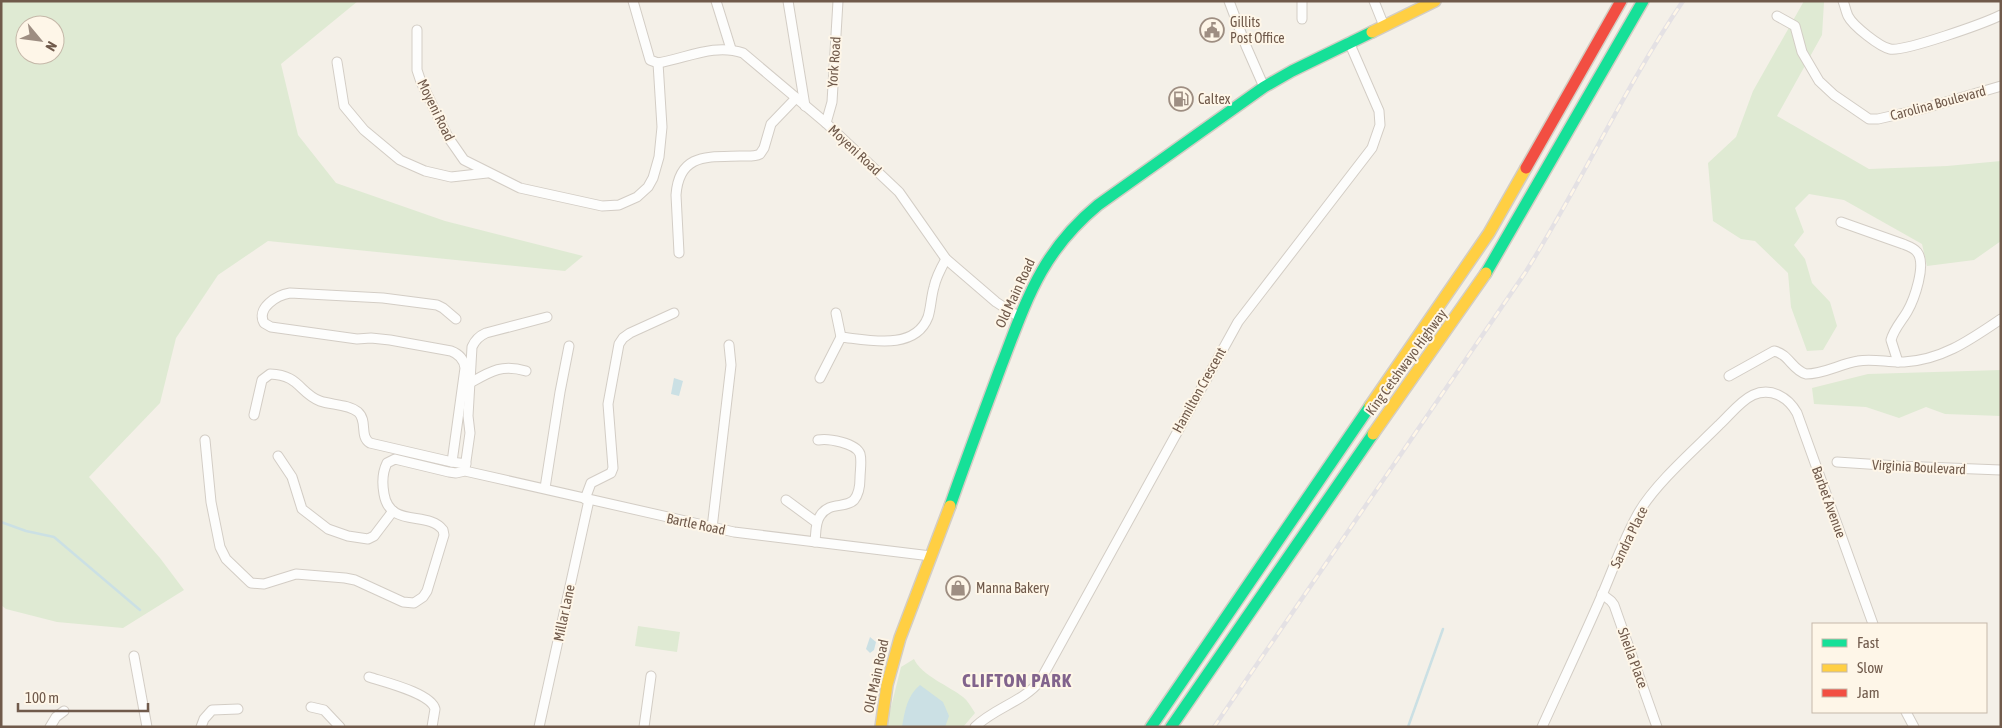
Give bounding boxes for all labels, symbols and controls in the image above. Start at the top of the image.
place label: Gillits Post Office [1230,14,1285,46]
north arrow [15,15,65,65]
public building icon: Gillits Post Office [1199,17,1225,43]
street label: York Road [824,36,844,88]
text: N [42,39,60,54]
street label: Moyeni Road [414,77,458,143]
street label: Carolina Boulevard [1888,83,1988,123]
fuel station icon: Caltex [1168,86,1194,112]
place label: Caltex [1198,91,1231,107]
street label: Moyeni Road [825,121,885,179]
street label: Old Main Road [992,256,1038,330]
street label: King Cetshwayo Highway [1362,306,1450,418]
street label: Hamilton Crescent [1169,345,1229,435]
street label: Virginia Boulevard [1872,457,1966,477]
street label: Barbet Avenue [1809,464,1849,540]
street label: Sandra Place [1607,504,1651,570]
street label: Bartle Road [665,510,727,538]
shop icon: Manna Bakery [945,575,971,601]
place label: Manna Bakery [976,580,1049,596]
street label: Millar Lane [550,583,578,643]
legend [1812,623,1987,713]
street label: Sheila Place [1615,626,1651,690]
text: Fast [1857,634,1879,651]
street label: Old Main Road [860,638,892,714]
text: Slow [1857,659,1883,676]
district label: CLIFTON PARK [962,669,1072,691]
scale bar [18,680,148,712]
text: Jam [1857,684,1880,701]
text: 100 m [25,689,59,706]

